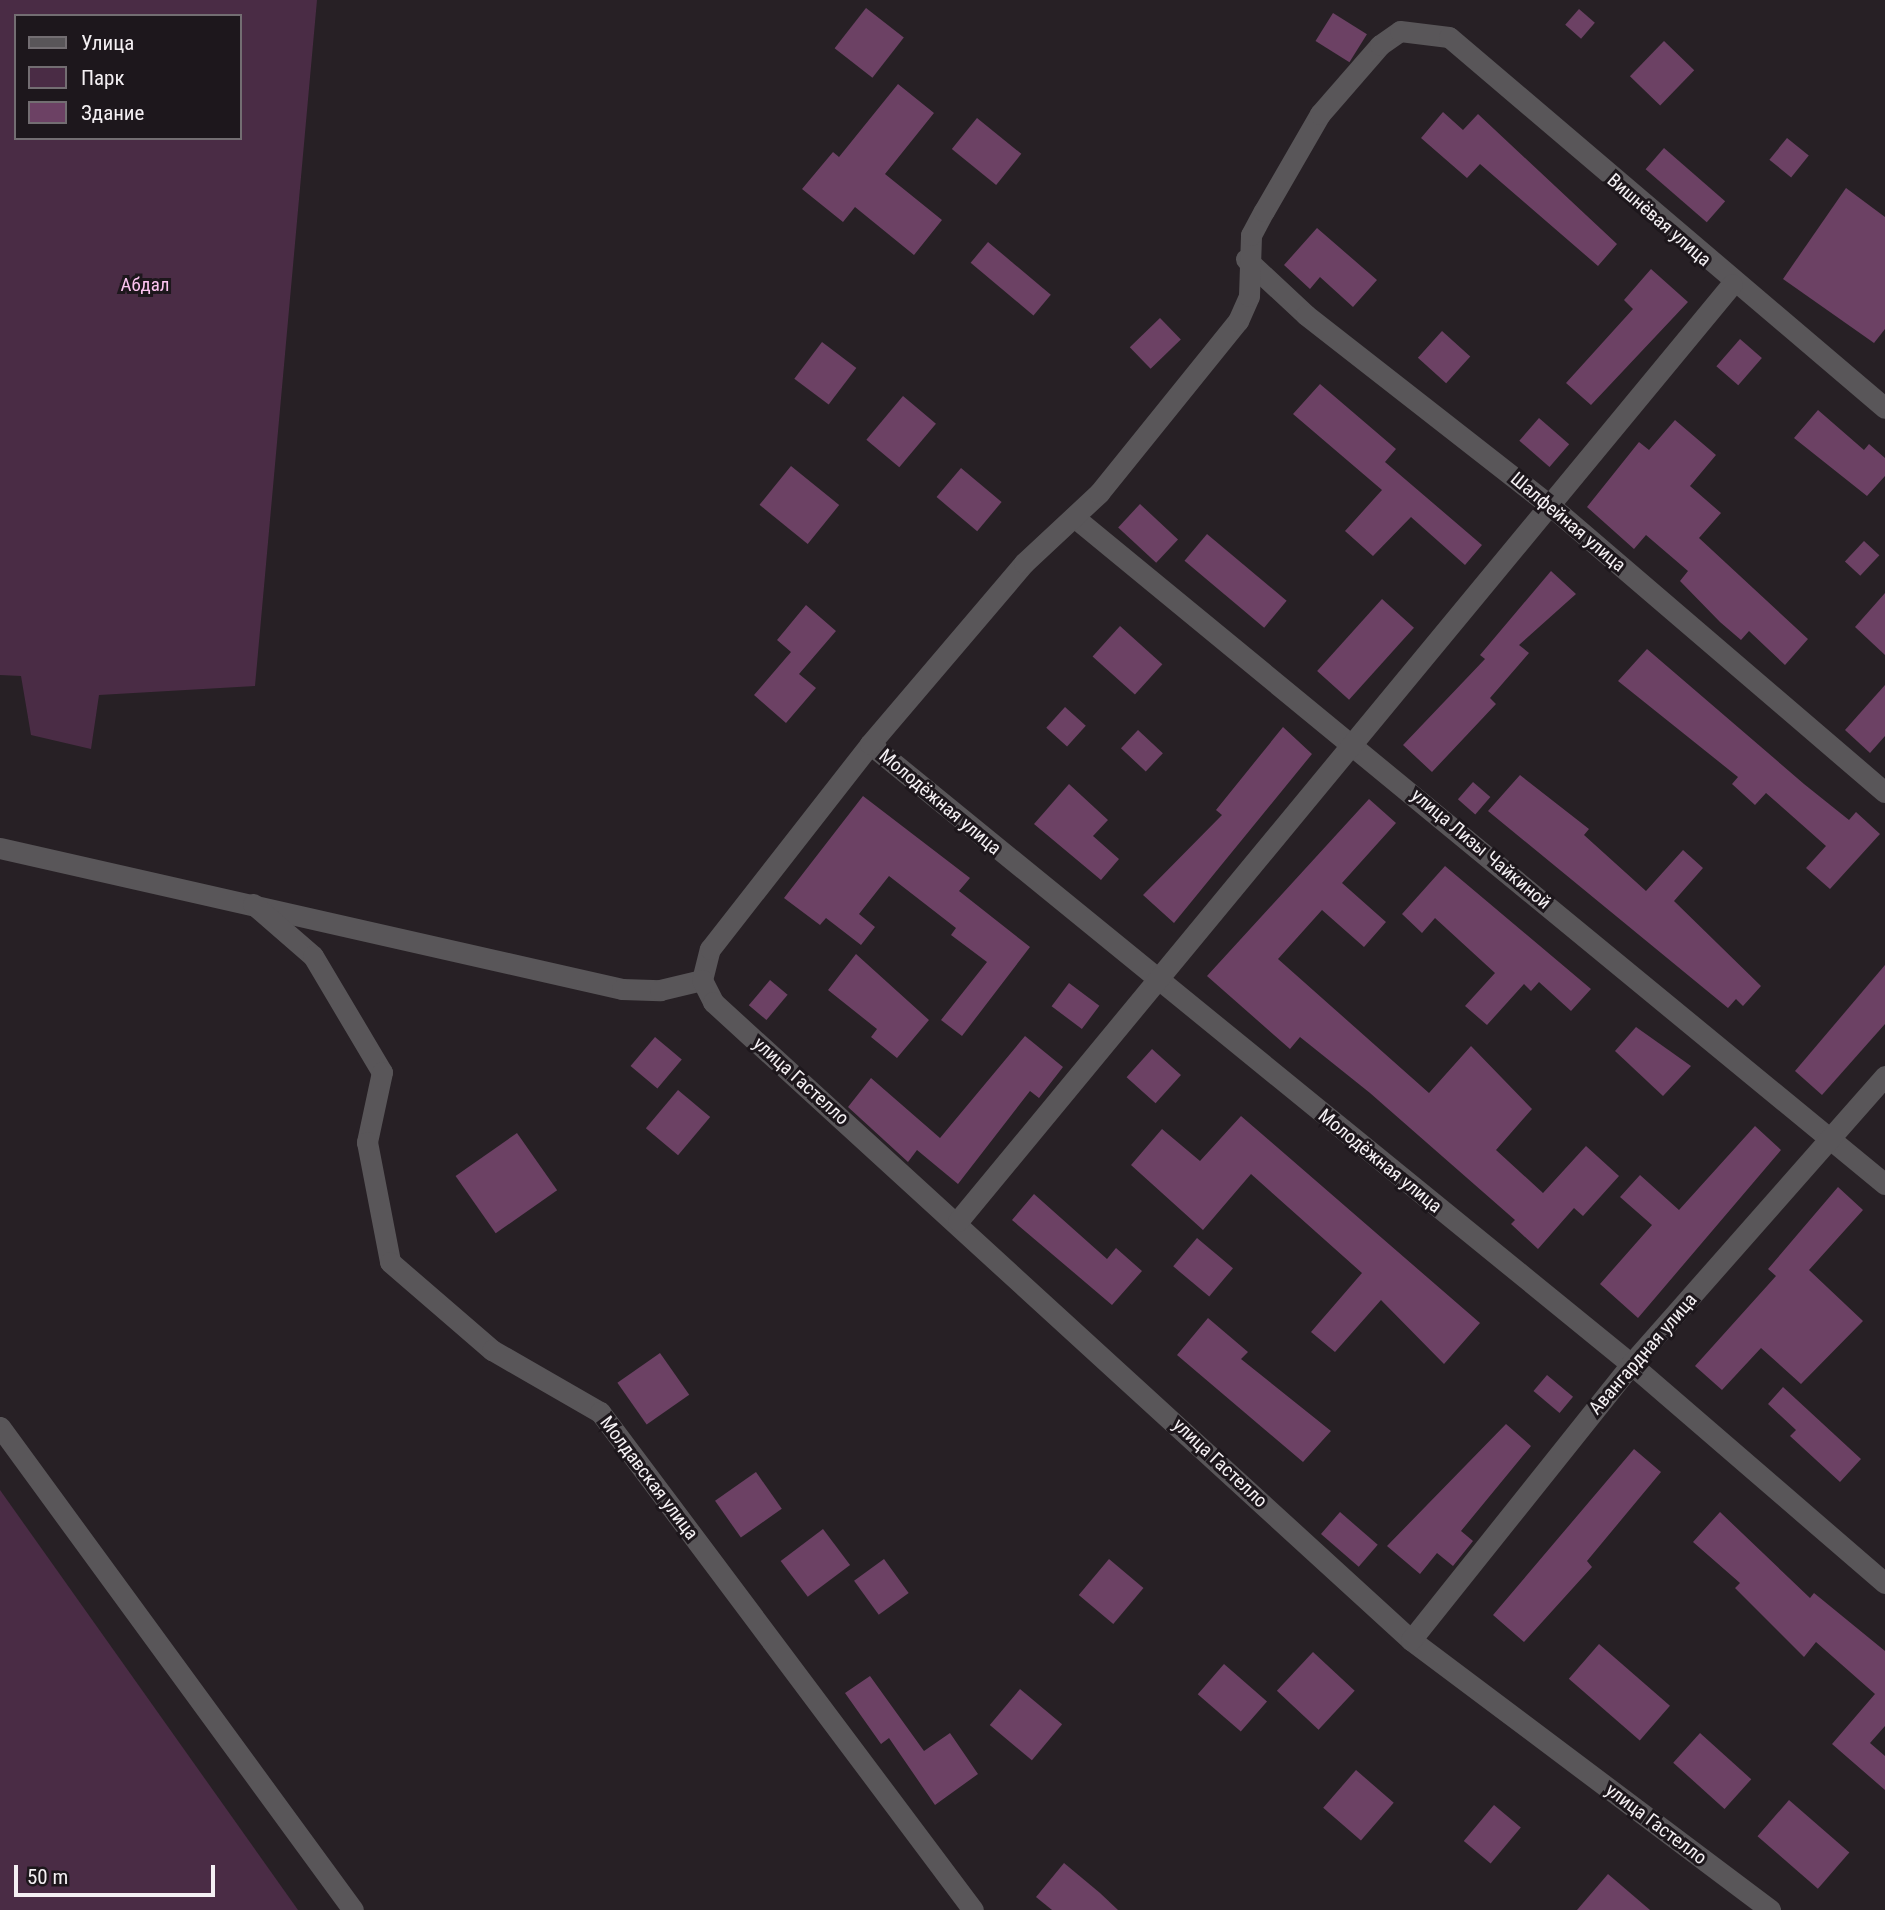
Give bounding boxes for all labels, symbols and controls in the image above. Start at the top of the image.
legend [14,14,242,140]
text: Улица [81,31,134,55]
text: Парк [81,66,125,90]
text: Здание [81,101,144,125]
street label: Вишнёвая улица [1602,169,1716,271]
park label: Абдал [121,274,169,296]
street label: Шалфейная улица [1506,467,1630,577]
street label: Молодёжная улица [874,744,1006,860]
street label: улица Лизы Чайкиной [1407,784,1555,914]
street label: улица Гастелло [749,1032,853,1130]
street label: Молодёжная улица [1314,1104,1446,1218]
street label: Авангардная улица [1584,1289,1702,1419]
street label: Молдавская улица [595,1412,703,1544]
street label: улица Гастелло [1168,1414,1272,1512]
street label: улица Гастелло [1601,1779,1711,1869]
scale bar [18,1850,219,1894]
text: 50 m [27,1865,68,1889]

